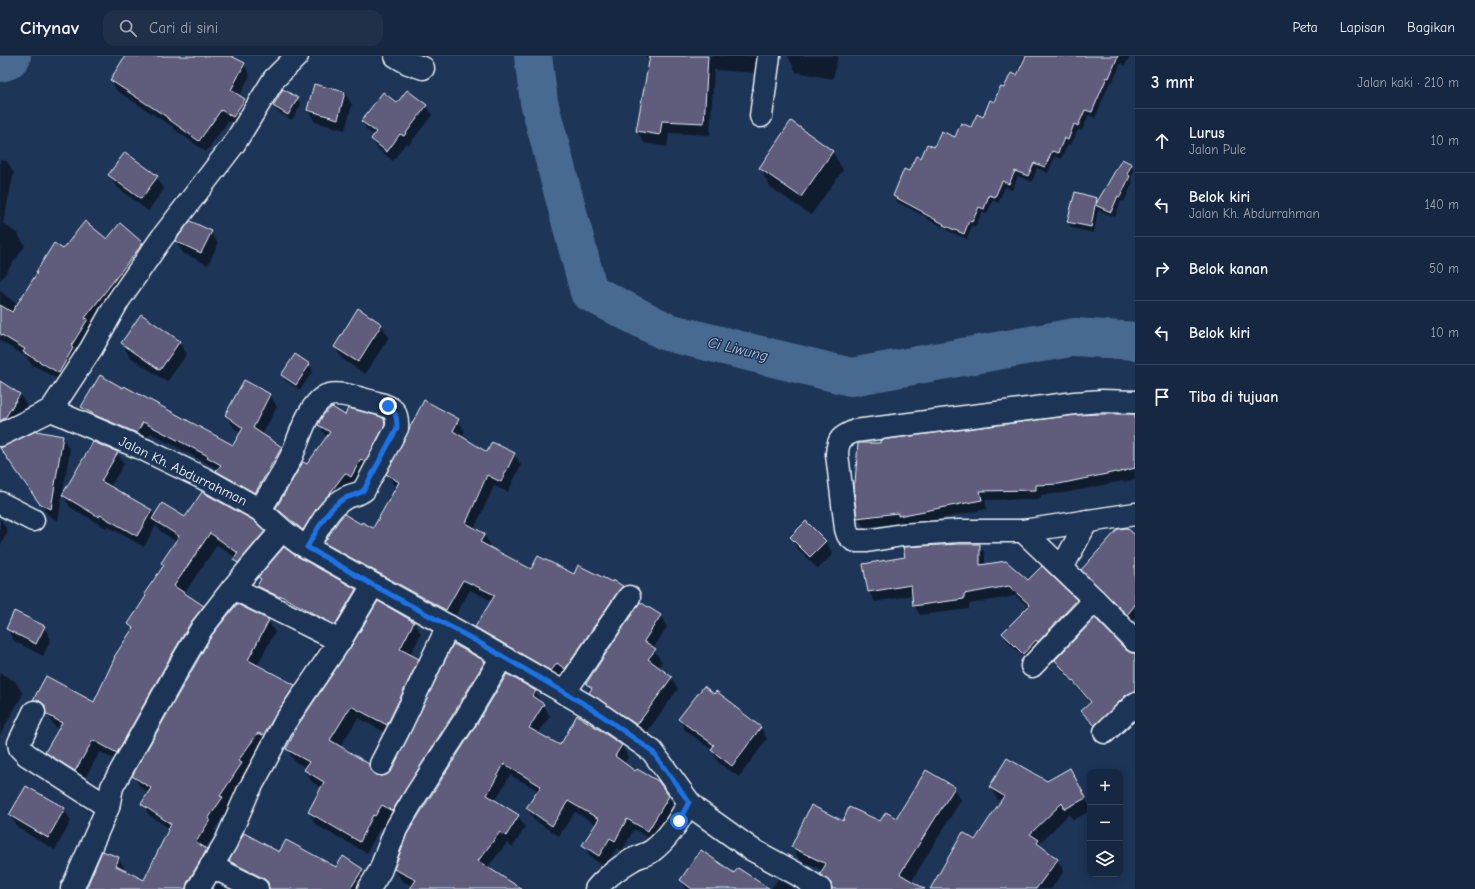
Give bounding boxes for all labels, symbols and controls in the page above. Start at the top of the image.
search box [103,10,383,46]
text: Citynav [20,17,79,39]
icon: search [117,17,139,39]
text: Cari di sini [149,19,218,37]
text: Peta [1293,19,1318,36]
text: Lapisan [1340,19,1385,36]
text: Bagikan [1407,19,1455,36]
text: 3 mnt [1151,73,1194,92]
text: Jalan kaki · 210 m [1357,75,1459,90]
text: Lurus [1189,124,1225,142]
icon: ahead [1151,130,1173,152]
text: 10 m [1431,133,1459,148]
text: Jalan Pule [1189,142,1246,157]
text: Belok kiri [1189,188,1250,206]
icon: left [1151,194,1173,216]
text: 140 m [1425,197,1459,212]
text: Jalan Kh. Abdurrahman [1189,206,1320,221]
icon: right [1151,258,1173,280]
text: Belok kanan [1189,260,1268,278]
text: 50 m [1429,261,1459,276]
icon: left [1151,322,1173,344]
text: Belok kiri [1189,324,1250,342]
text: 10 m [1431,325,1459,340]
water label: Ci Liwung [706,333,770,365]
icon: arrive [1151,386,1173,408]
text: Tiba di tujuan [1189,388,1278,406]
route end [379,397,397,415]
street label: Jalan Kh. Abdurrahman [116,432,250,510]
map controls [1087,769,1123,877]
button: + [1087,769,1123,805]
button: − [1087,805,1123,841]
route start [670,812,688,830]
button: layers [1087,841,1123,877]

